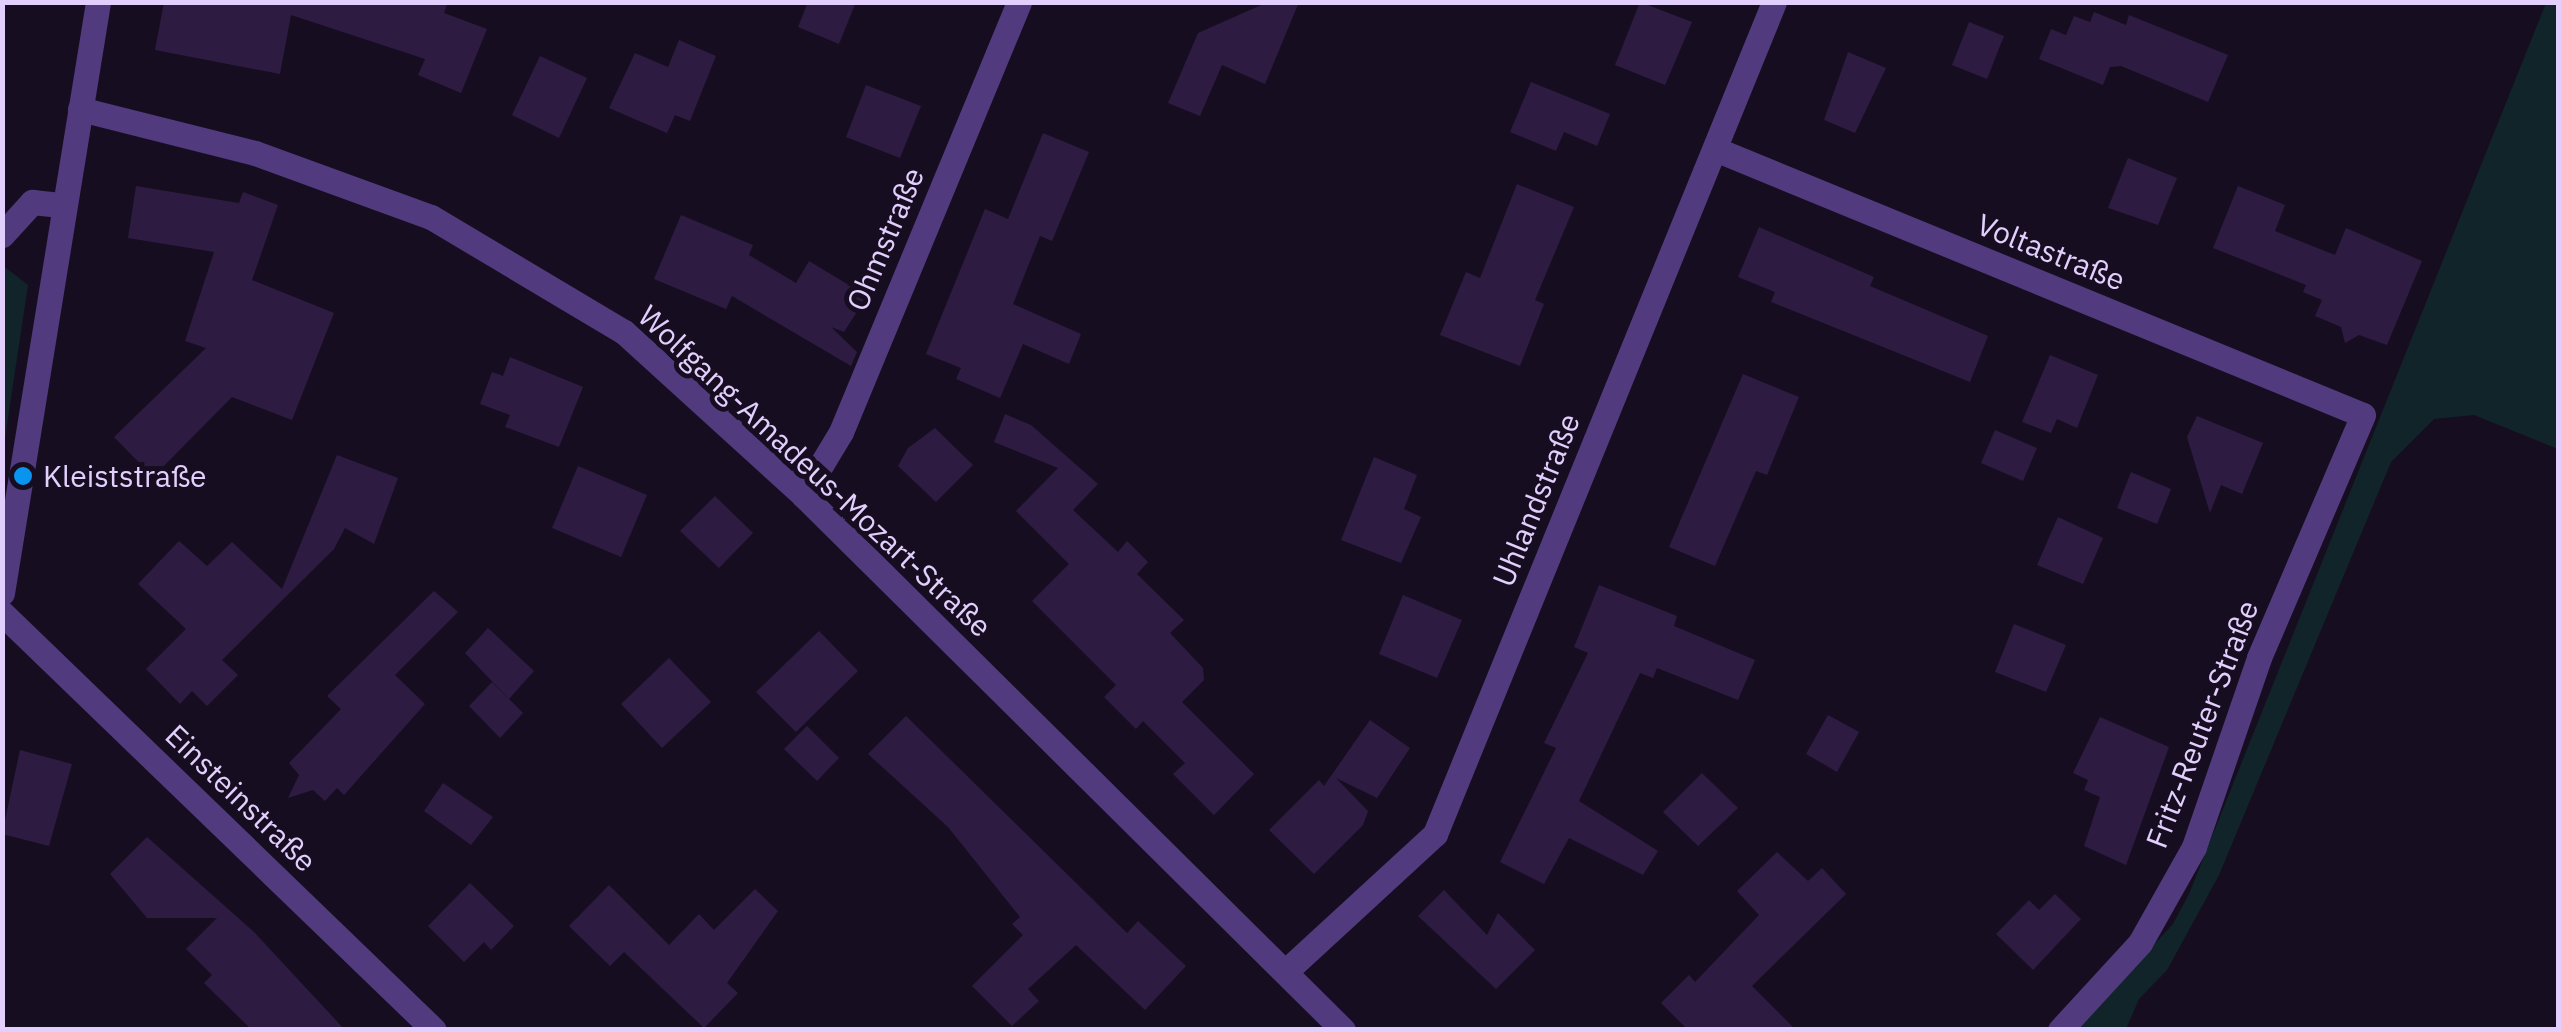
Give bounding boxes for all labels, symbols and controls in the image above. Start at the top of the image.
street label: Ohmstraße [839,162,931,316]
street label: Voltastraße [1972,206,2130,298]
street label: Wolfgang-Amadeus-Mozart-Straße [631,298,999,644]
street label: Uhlandstraße [1485,408,1587,592]
place label: Kleiststraße [43,458,207,494]
marker: Kleiststraße [12,465,34,487]
street label: Fritz-Reuter-Straße [2138,595,2266,853]
street label: Einsteinstraße [158,717,324,879]

